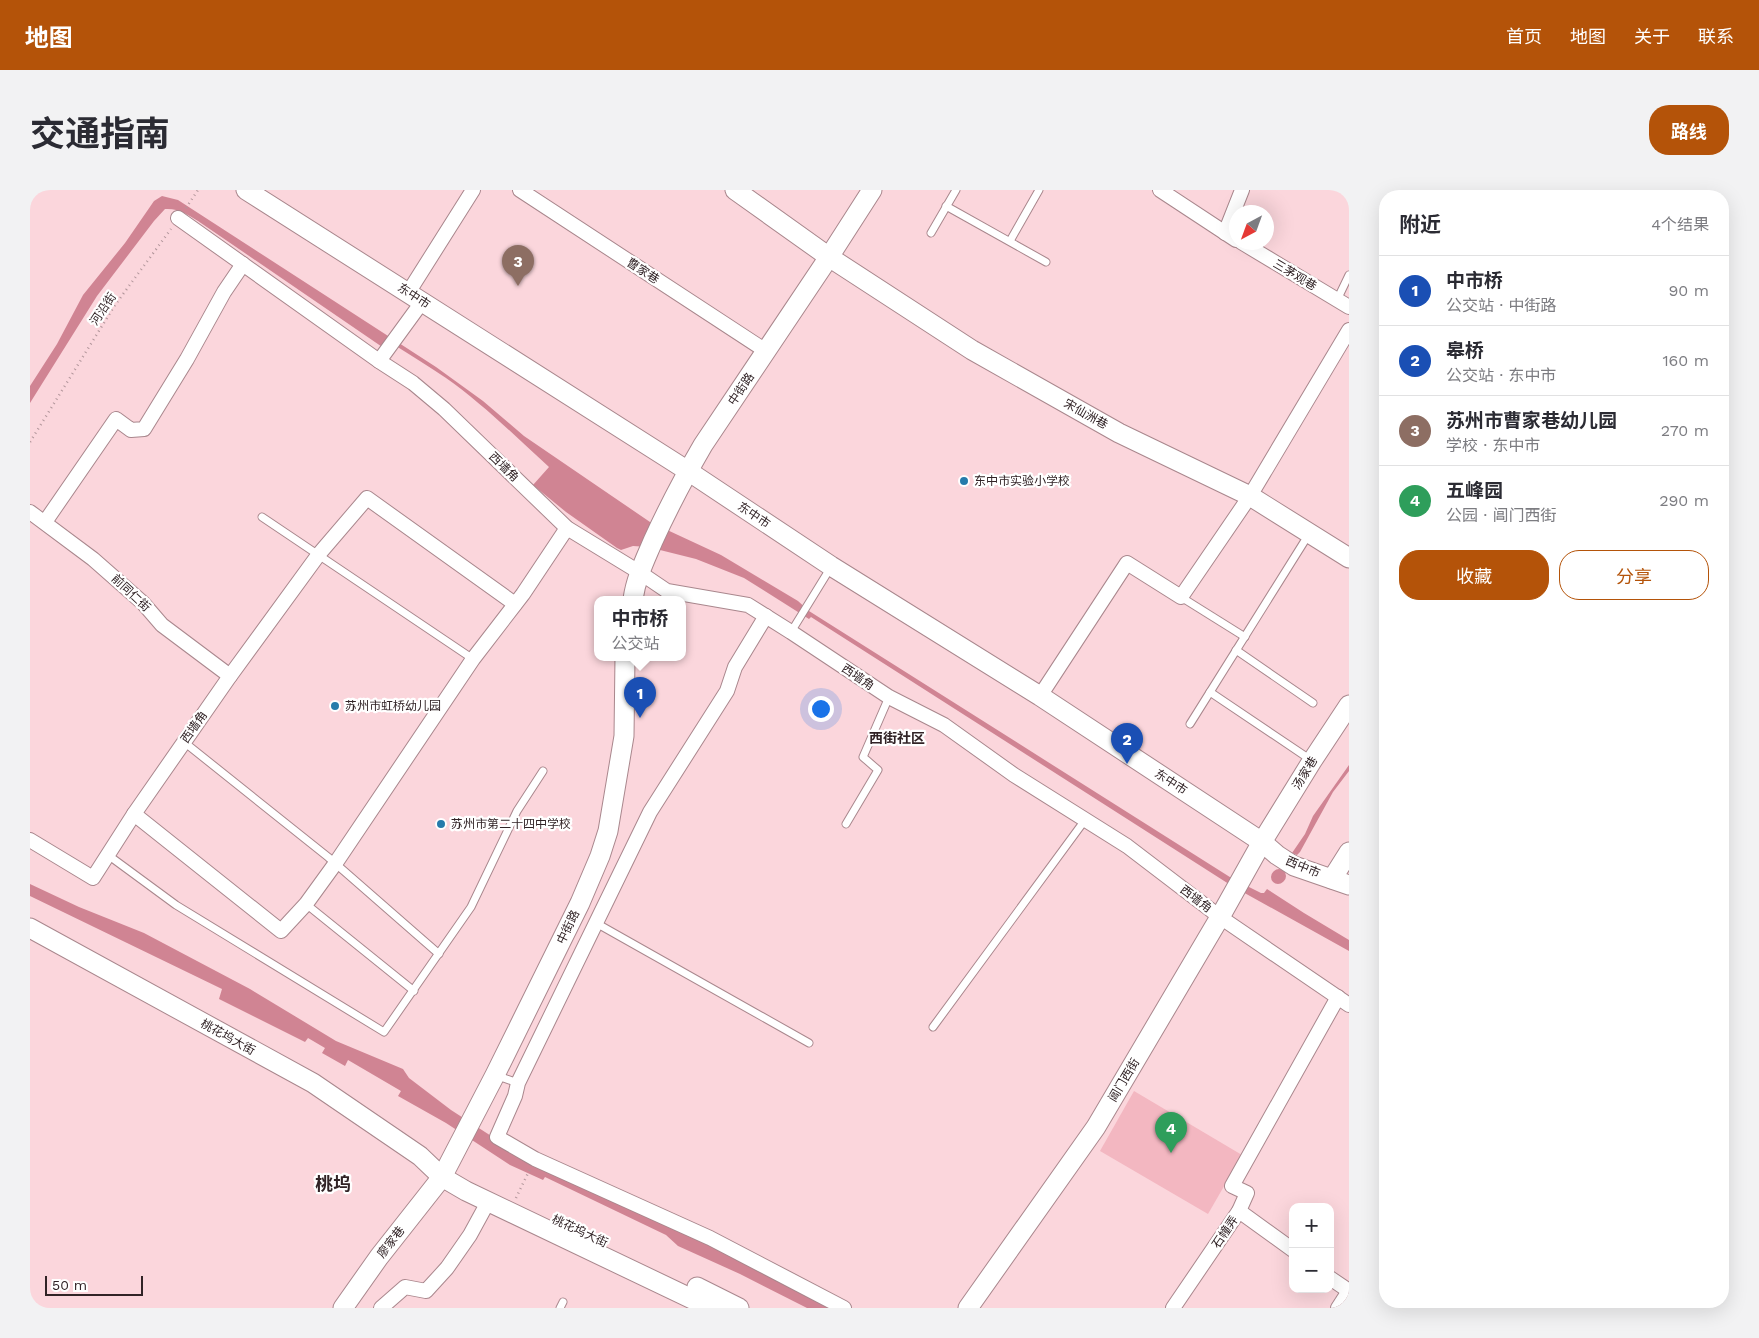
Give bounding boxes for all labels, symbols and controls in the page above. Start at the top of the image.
text: 地图 [25,24,73,52]
text: 首页 [1506,26,1542,47]
text: 地图 [1570,26,1606,47]
text: 关于 [1634,26,1670,47]
text: 联系 [1698,26,1734,47]
button: 路线 [1649,105,1729,155]
text: 交通指南 [30,113,170,155]
north arrow [1229,205,1274,250]
text: 附近 [1399,212,1441,237]
text: 4个结果 [1651,215,1709,234]
pin: 3 [502,245,534,286]
street label: 曹家巷 [624,255,662,287]
street label: 三茅观巷 [1271,257,1319,293]
text: 中市桥 [1446,269,1503,292]
street label: 东中市 [395,280,433,312]
text: 1 [1412,281,1418,300]
text: 90 m [1668,281,1709,300]
street label: 河沿街 [87,290,119,328]
text: 公交站 · 中街路 [1446,296,1557,315]
text: 皋桥 [1446,339,1484,362]
text: 2 [1410,351,1420,370]
text: 160 m [1662,351,1709,370]
text: 公交站 · 东中市 [1446,366,1557,385]
street label: 中街路 [725,370,757,408]
street label: 宋仙洲巷 [1062,396,1110,432]
text: 苏州市曹家巷幼儿园 [1446,409,1617,432]
text: 3 [1410,421,1420,440]
text: 270 m [1661,421,1709,440]
text: 学校 · 东中市 [1446,436,1541,455]
street label: 西墙角 [486,449,522,485]
place label: 东中市实验小学校 [974,474,1070,488]
marker: 东中市实验小学校 [958,475,970,487]
text: 五峰园 [1446,479,1503,502]
text: 4 [1410,491,1420,510]
text: 290 m [1659,491,1709,510]
street label: 东中市 [735,499,773,531]
text: 公园 · 阊门西街 [1446,506,1557,525]
button: 收藏 [1399,550,1549,600]
button: 分享 [1559,550,1709,600]
street label: 前同仁街 [109,572,153,614]
popup [594,596,686,661]
text: 中市桥 [611,607,669,630]
text: 公交站 [611,634,660,653]
street label: 西墙角 [839,661,877,693]
pin: 1 [624,677,656,718]
your location [808,696,834,722]
place label: 苏州市虹桥幼儿园 [345,699,441,713]
marker: 苏州市虹桥幼儿园 [329,700,341,712]
street label: 西墙角 [178,708,210,746]
pin: 2 [1111,723,1143,764]
district label: 西街社区 [869,730,925,746]
street label: 汤家巷 [1290,754,1320,792]
street label: 东中市 [1152,766,1190,798]
place label: 苏州市第二十四中学校 [451,817,571,831]
marker: 苏州市第二十四中学校 [435,818,447,830]
street label: 西中市 [1284,854,1322,880]
street label: 西墙角 [1177,883,1215,915]
street label: 中街路 [554,908,582,946]
street label: 桃花坞大街 [198,1016,258,1058]
street label: 阊门西街 [1106,1056,1142,1104]
pin: 4 [1155,1112,1187,1153]
district label: 桃坞 [315,1173,351,1194]
map controls [1289,1203,1334,1293]
button: + [1289,1203,1334,1248]
street label: 桃花坞大街 [550,1212,610,1250]
street label: 石幢弄 [1209,1213,1241,1251]
street label: 廖家巷 [374,1224,408,1260]
button: − [1289,1248,1334,1293]
scale bar [45,1273,142,1296]
text: 50 m [52,1277,87,1293]

